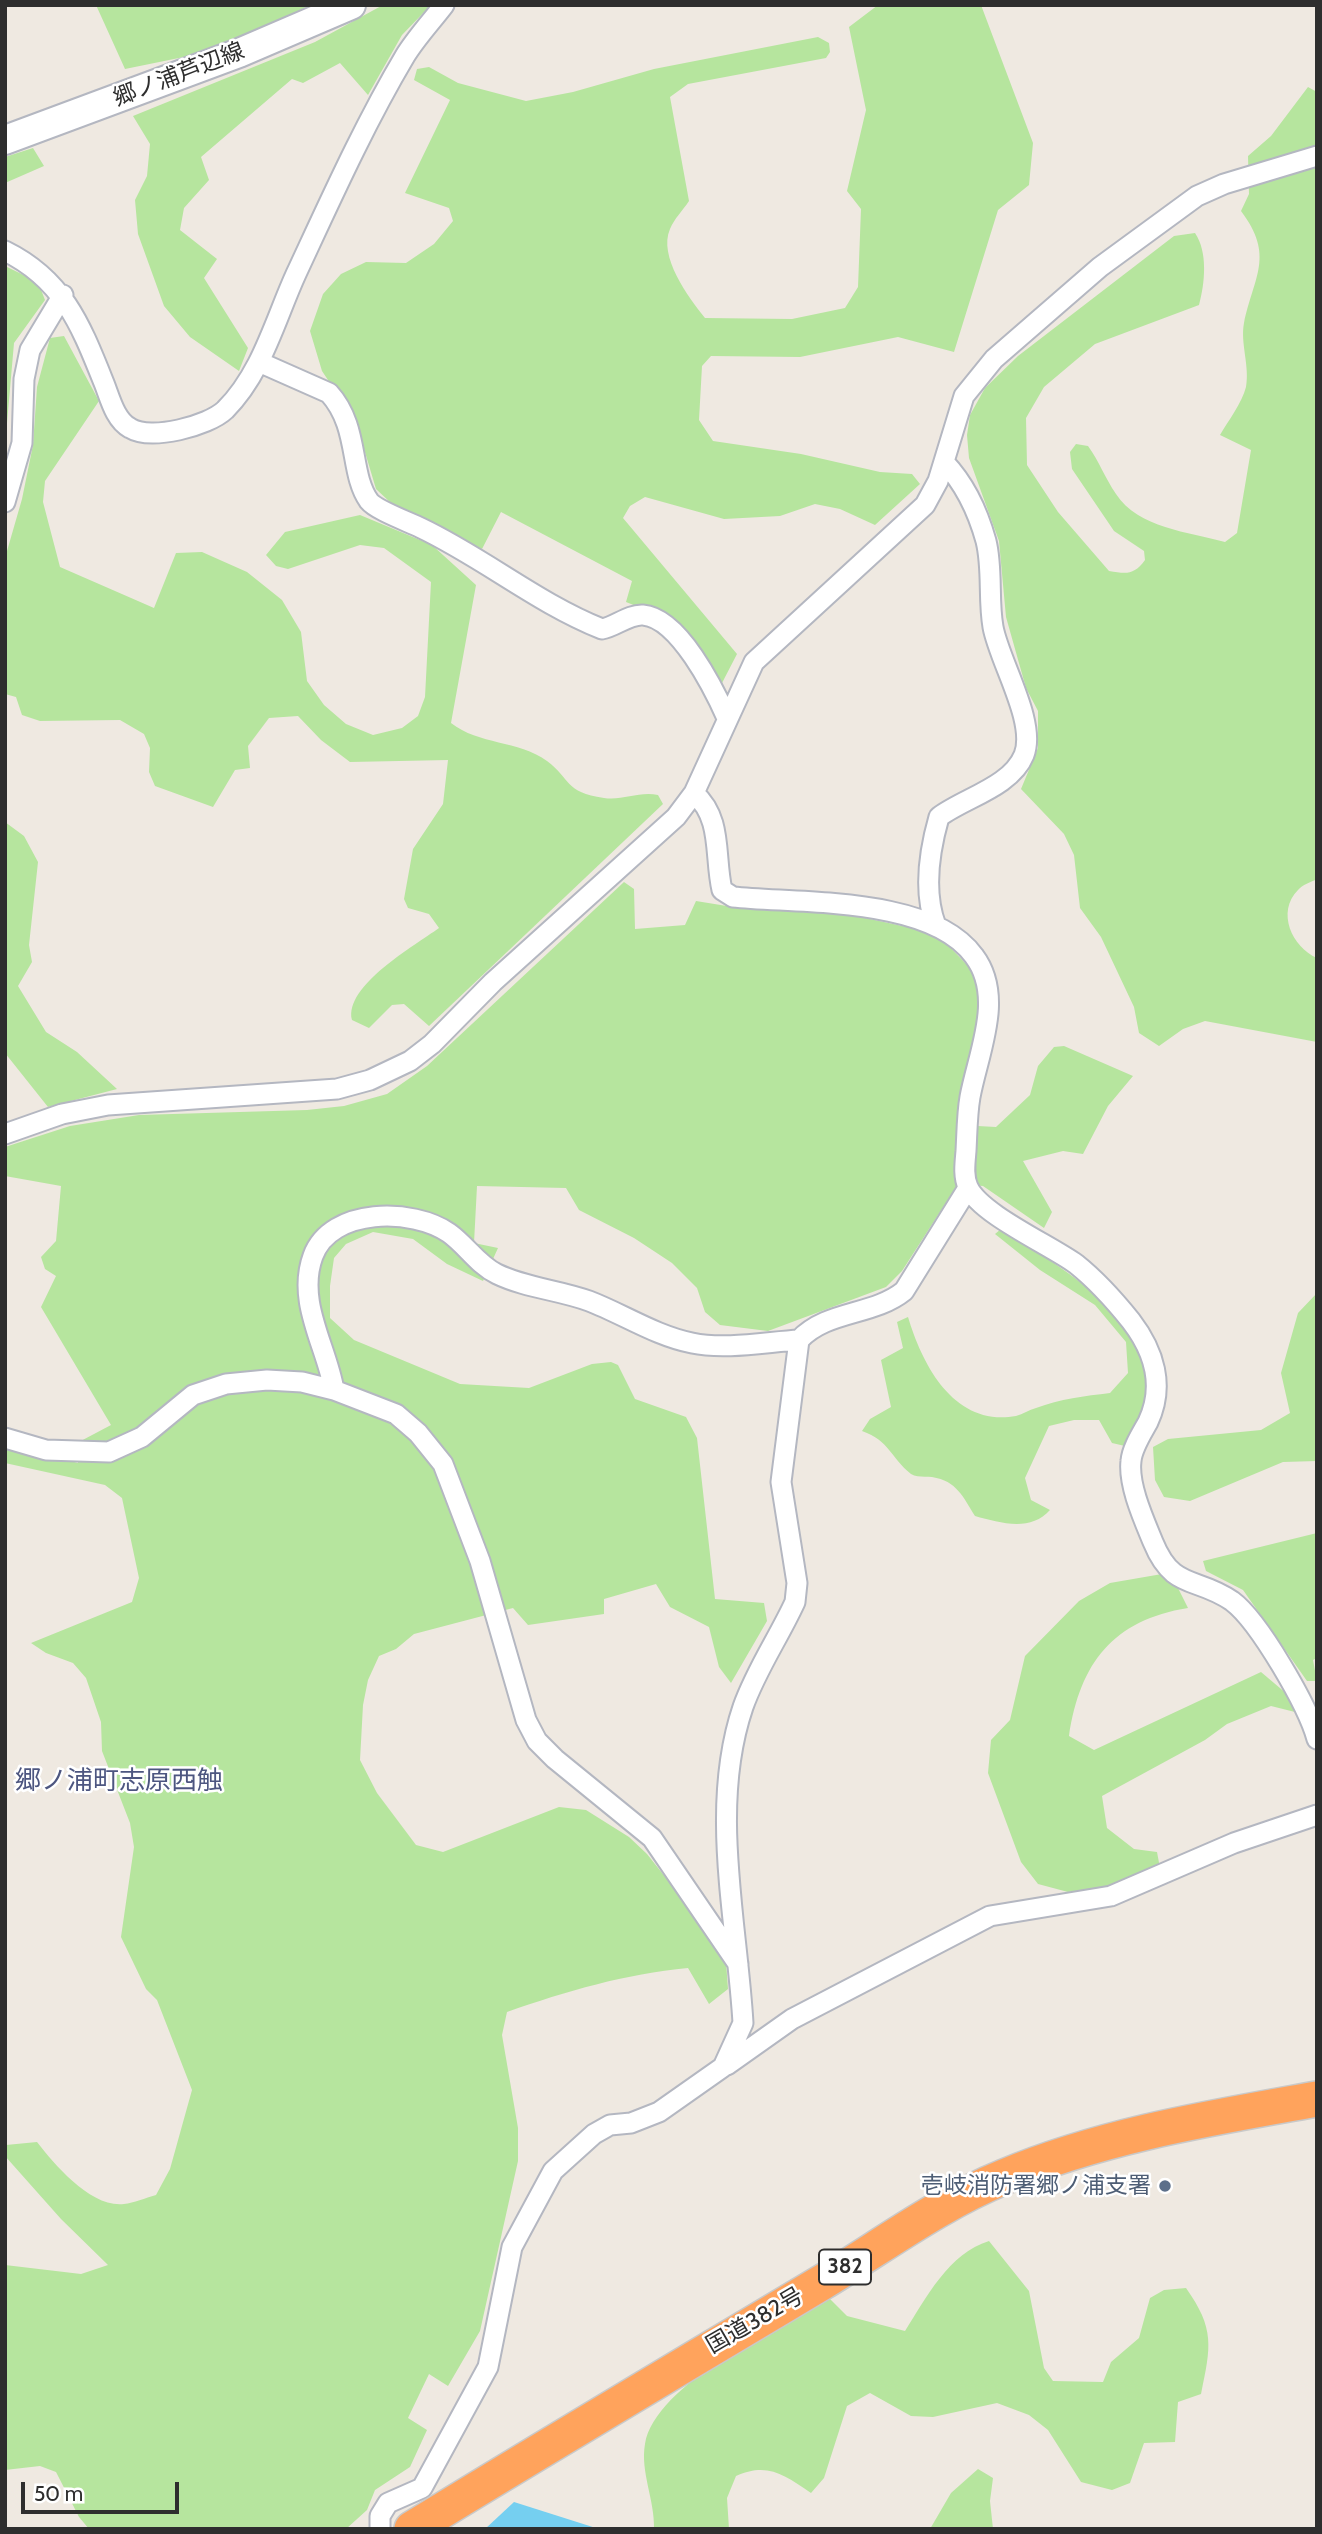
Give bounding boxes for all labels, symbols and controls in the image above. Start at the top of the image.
street label: 郷ノ浦芦辺線 [110,37,248,113]
district label: 郷ノ浦町志原西触 [15,1765,223,1797]
place label: 壱岐消防署郷ノ浦支署 [921,2172,1151,2200]
marker: 壱岐消防署郷ノ浦支署 [1157,2178,1173,2194]
road number: 382 [819,2250,871,2284]
street label: 国道382号 [702,2282,808,2360]
scale bar [24,2468,182,2512]
text: 50 m [34,2481,83,2506]

